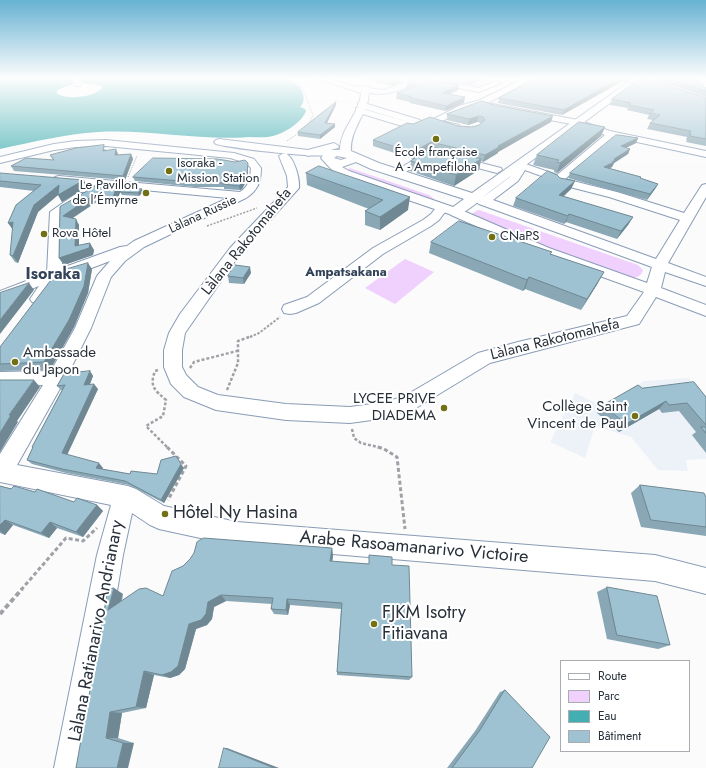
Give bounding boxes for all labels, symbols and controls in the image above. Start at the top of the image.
marker: École française A - Ampefiloha [431,134,441,144]
place label: École française A - Ampefiloha [394,145,478,176]
place label: Isoraka - Mission Station [177,156,260,187]
marker: Isoraka - Mission Station [164,166,174,176]
place label: Le Pavillon de l'Émyrne [72,178,138,209]
street label: Làlana Rakotomahefa [198,185,296,299]
marker: Le Pavillon de l'Émyrne [141,188,151,198]
street label: Làlana Russie [167,192,239,238]
place label: Rova Hôtel [52,226,111,242]
marker: Rova Hôtel [39,229,49,239]
place label: CNaPS [500,229,539,245]
marker: CNaPS [487,232,497,242]
district label: Isoraka [26,265,80,285]
district label: Ampatsakana [305,265,387,281]
street label: Làlana Rakotomahefa [489,315,621,365]
place label: Ambassade du Japon [23,344,96,379]
marker: Ambassade du Japon [10,357,20,367]
place label: LYCEE PRIVE DIADEMA [353,390,436,425]
place label: Collège Saint Vincent de Paul [527,398,627,433]
marker: LYCEE PRIVE DIADEMA [439,403,449,413]
marker: Collège Saint Vincent de Paul [630,411,640,421]
place label: Hôtel Ny Hasina [173,503,298,525]
marker: Hôtel Ny Hasina [160,509,170,519]
street label: Làlana Ratianarivo Andrianary [65,518,129,744]
street label: Arabe Rasoamanarivo Victoire [299,527,529,569]
place label: FJKM Isotry Fitiavana [382,603,466,646]
marker: FJKM Isotry Fitiavana [369,619,379,629]
legend [560,660,690,752]
text: Route [598,667,627,685]
text: Parc [598,687,620,705]
text: Eau [598,707,617,725]
text: Bâtiment [598,727,641,745]

